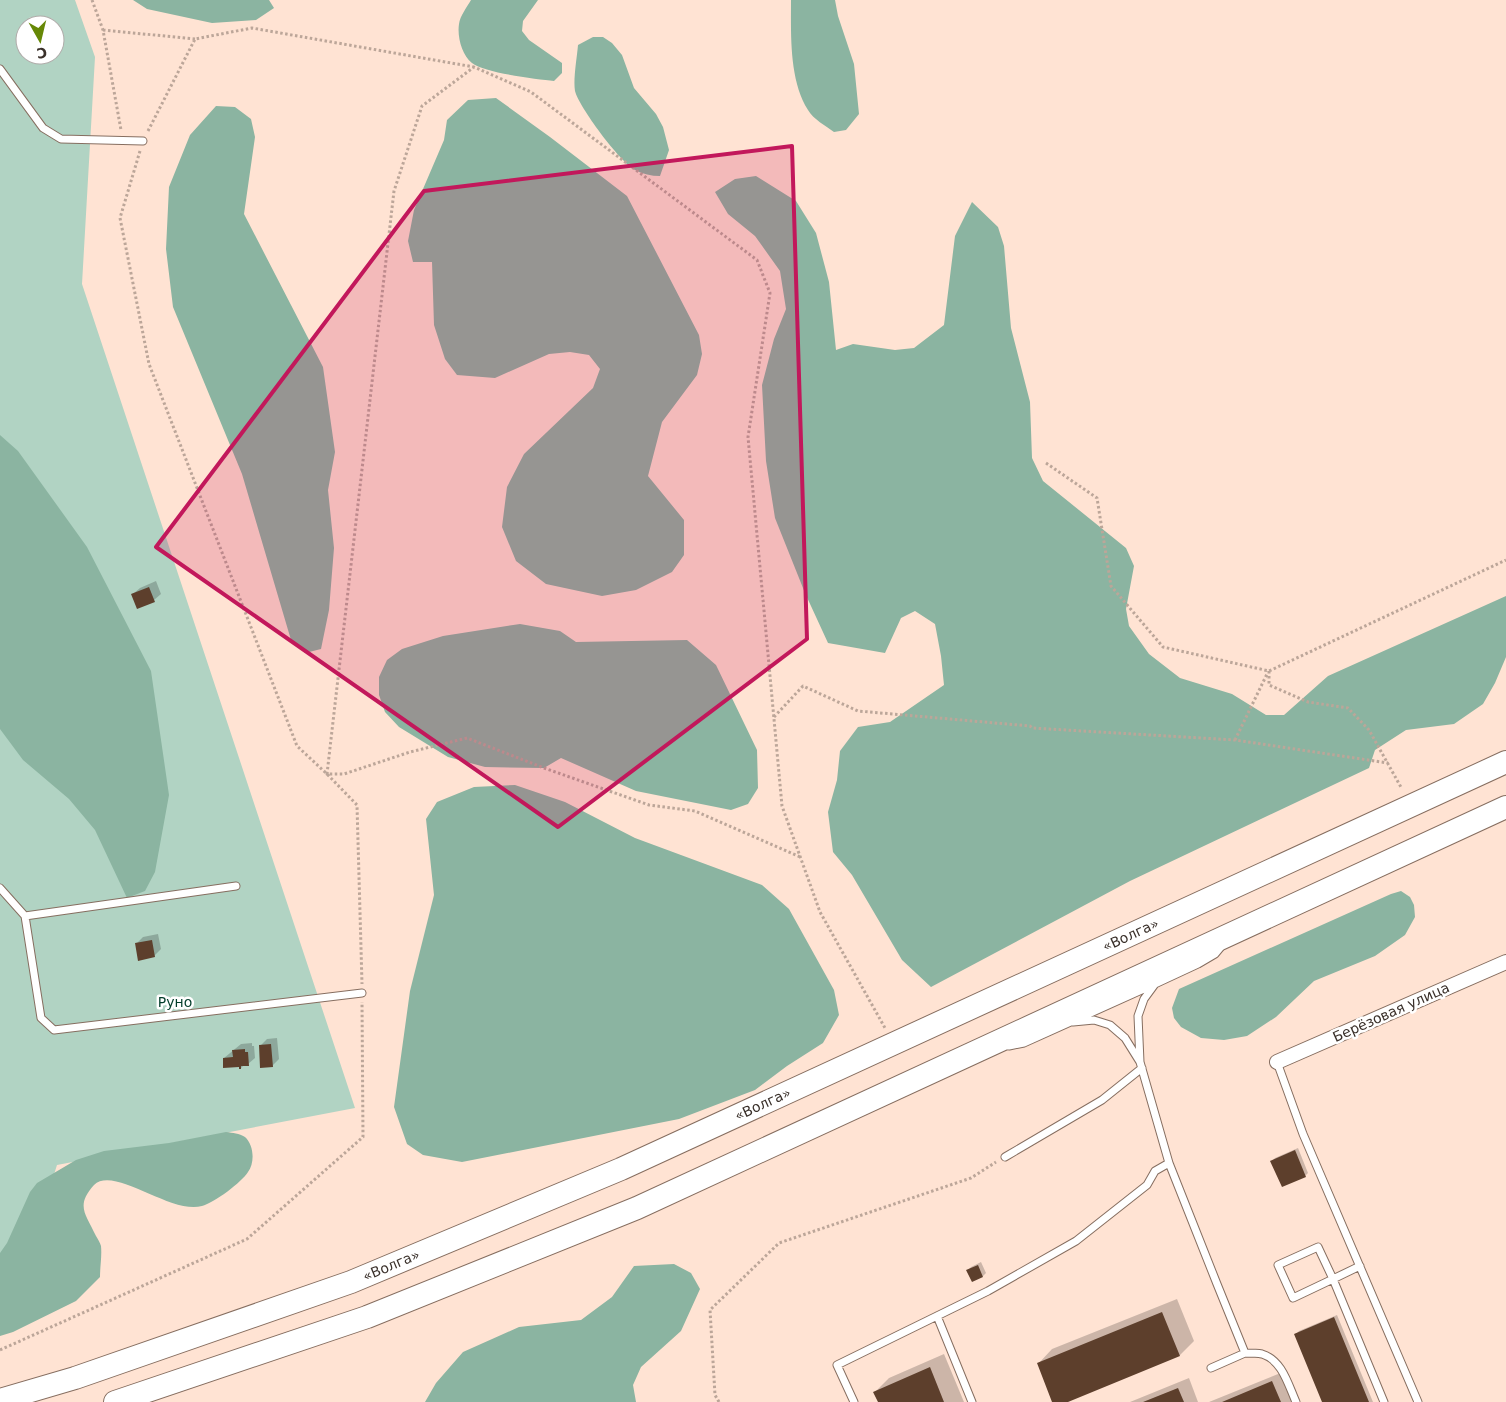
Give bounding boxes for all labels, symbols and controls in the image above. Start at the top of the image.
north arrow [15,15,65,65]
text: С [36,44,48,62]
street label: «Волга» [1100,915,1161,954]
street label: Берёзовая улица [1330,979,1452,1045]
park label: Руно [158,994,192,1010]
street label: «Волга» [732,1084,793,1124]
street label: «Волга» [360,1246,422,1284]

